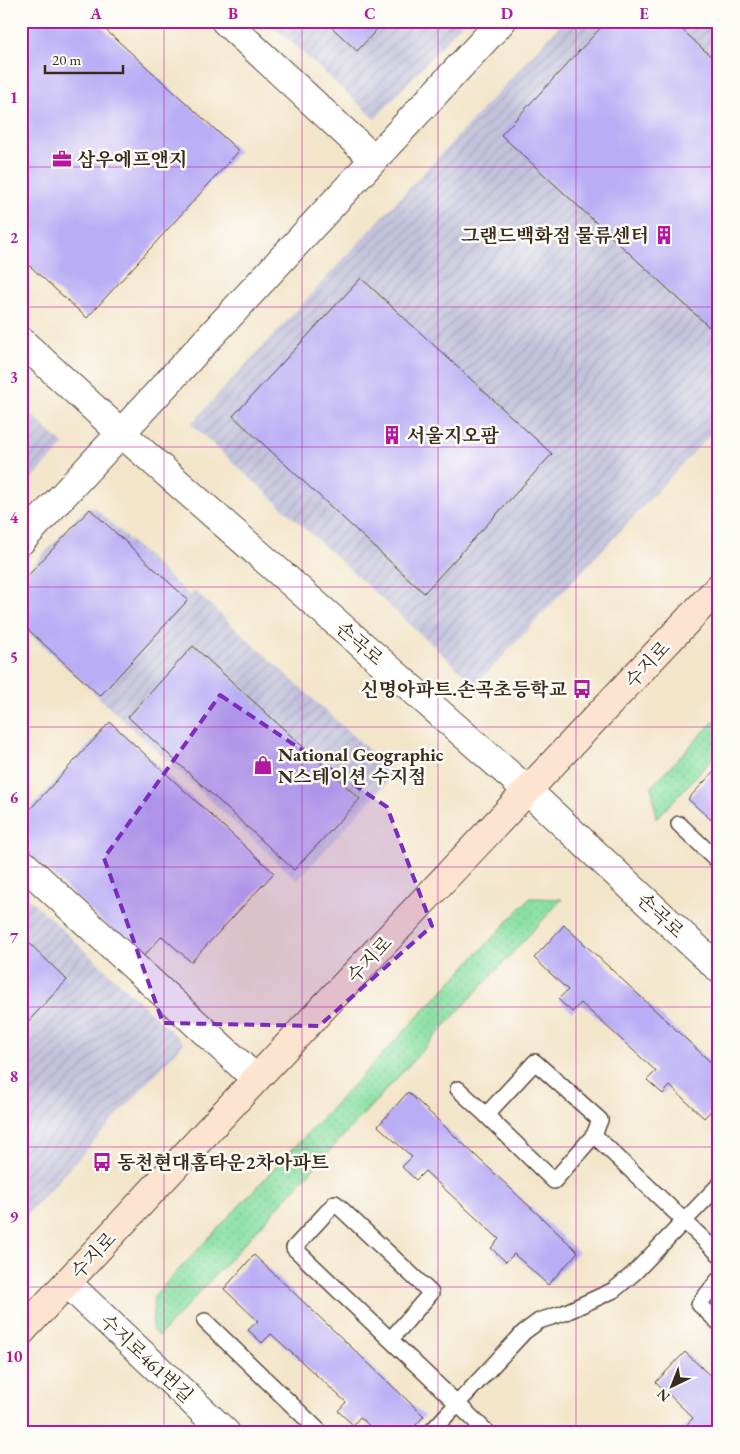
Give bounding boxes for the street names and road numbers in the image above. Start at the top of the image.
street label: 손곡로 [331,616,389,671]
street label: 수지로 [619,636,675,693]
street label: 손곡로 [632,887,689,943]
street label: 수지로 [341,931,397,988]
street label: 수지로 [65,1227,121,1284]
street label: 수지로461번길 [95,1309,199,1408]

